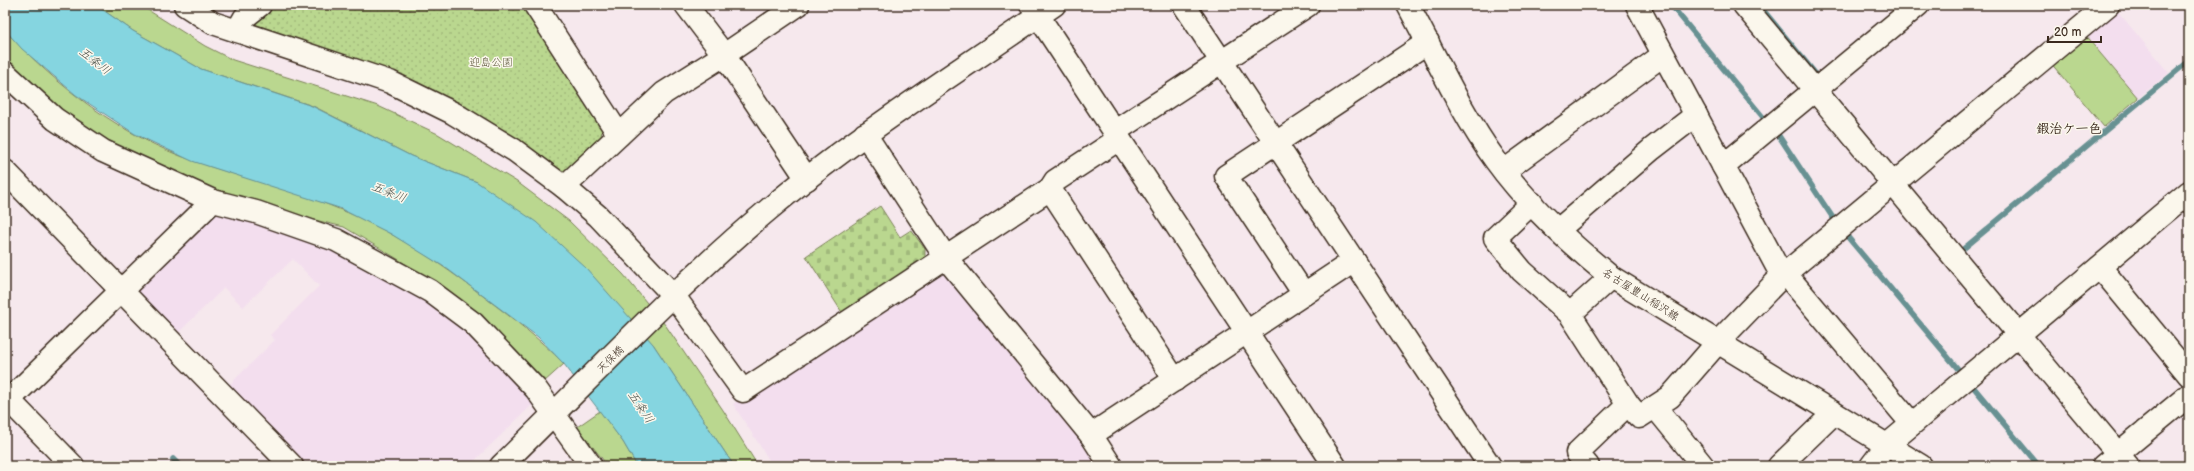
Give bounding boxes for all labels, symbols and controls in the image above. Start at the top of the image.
scale bar [2048,18,2101,44]
text: 20 m [2054,25,2081,40]
water label: 五条川 [76,44,113,78]
park label: 迎島公園 [469,56,513,69]
district label: 鍜治ケ一色 [2036,121,2102,137]
water label: 五条川 [369,179,408,206]
street label: 名古屋豊山稲沢線 [1600,266,1681,323]
street label: 天保橋 [594,343,627,376]
water label: 五条川 [624,388,657,426]

